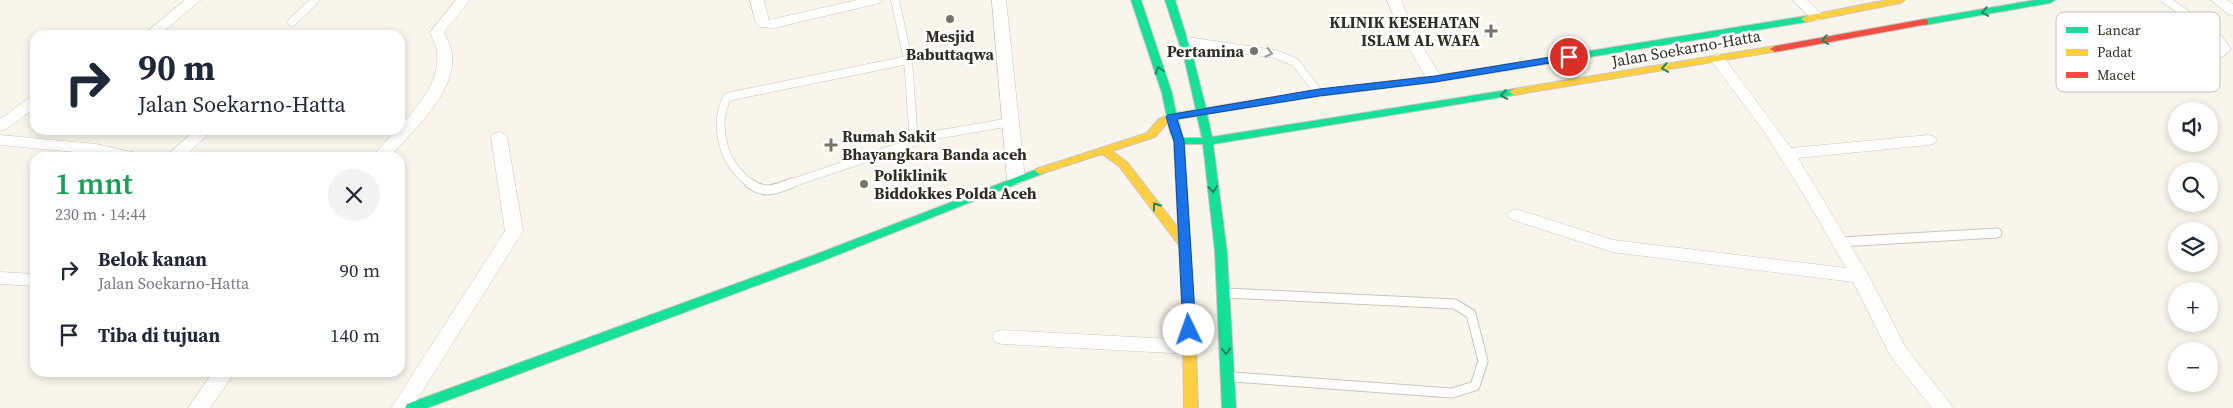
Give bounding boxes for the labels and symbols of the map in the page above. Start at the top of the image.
one-way arrow [1980,6,1989,16]
place label: KLINIK KESEHATAN ISLAM AL WAFA [1329,11,1480,51]
legend [2056,12,2220,92]
marker: Mesjid Babuttaqwa [944,13,956,25]
text: Lancar [2097,20,2141,40]
marker: KLINIK KESEHATAN ISLAM AL WAFA [1484,24,1498,38]
street label: Jalan Soekarno-Hatta [1609,24,1763,72]
place label: Mesjid Babuttaqwa [906,25,995,65]
one-way arrow [1820,35,1829,45]
pin [1548,36,1590,78]
place label: Pertamina [1167,40,1244,62]
text: Padat [2097,42,2132,62]
marker: Pertamina [1248,45,1260,57]
one-way arrow [1265,47,1274,58]
one-way arrow [1660,63,1669,73]
text: Macet [2097,65,2135,85]
one-way arrow [1155,66,1165,74]
one-way arrow [1500,90,1509,100]
place label: Rumah Sakit Bhayangkara Banda aceh [842,125,1027,165]
marker: Rumah Sakit Bhayangkara Banda aceh [824,138,838,152]
place label: Poliklinik Biddokkes Polda Aceh [874,164,1037,204]
marker: Poliklinik Biddokkes Polda Aceh [858,178,870,190]
one-way arrow [1207,186,1218,194]
one-way arrow [1153,202,1162,212]
position arrow [1162,303,1214,355]
one-way arrow [1221,347,1232,355]

